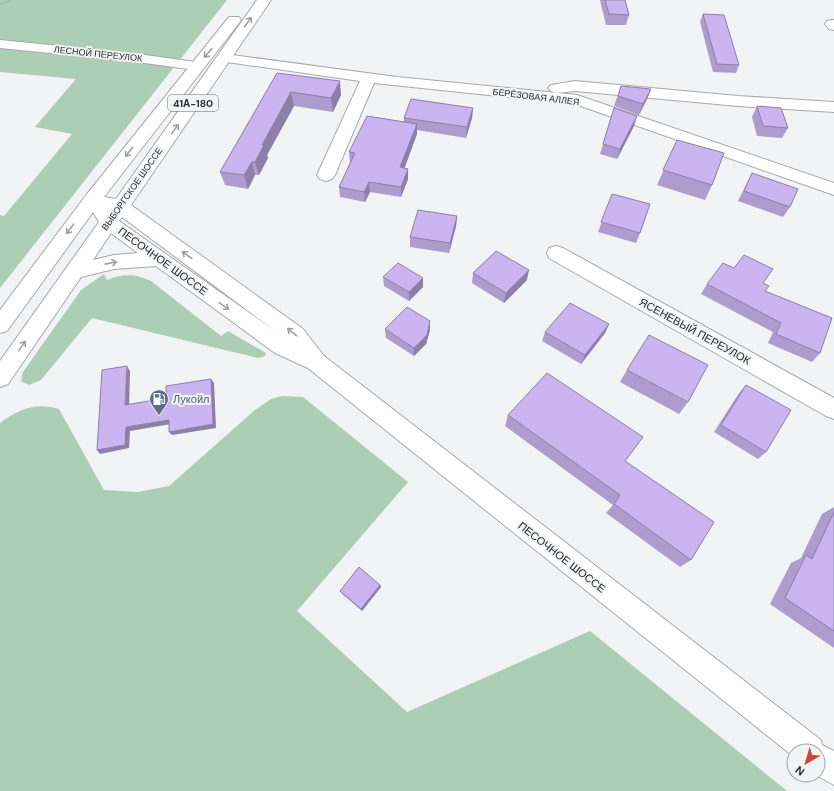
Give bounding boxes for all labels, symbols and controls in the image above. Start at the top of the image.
one-way arrow [244,16,252,27]
street label: ЛЕСНОЙ ПЕРЕУЛОК [53,43,144,65]
one-way arrow [203,47,212,58]
street label: БЕРЁЗОВАЯ АЛЛЕЯ [492,86,580,108]
road number: 41А-180 [168,95,218,111]
one-way arrow [171,123,179,134]
street label: ВЫБОРГСКОЕ ШОССЕ [99,145,165,233]
one-way arrow [125,146,133,157]
one-way arrow [66,223,74,234]
street label: ПЕСОЧНОЕ ШОССЕ [116,224,210,298]
one-way arrow [182,251,193,259]
one-way arrow [104,259,117,267]
street label: ЯСЕНЕВЫЙ ПЕРЕУЛОК [637,295,754,368]
one-way arrow [219,302,230,310]
one-way arrow [286,328,297,336]
one-way arrow [18,340,26,351]
fuel station icon: Лукойл [148,388,170,416]
place label: Лукойл [173,392,209,406]
street label: ПЕСОЧНОЕ ШОССЕ [515,518,609,596]
north arrow [786,743,826,783]
text: N [792,763,807,779]

